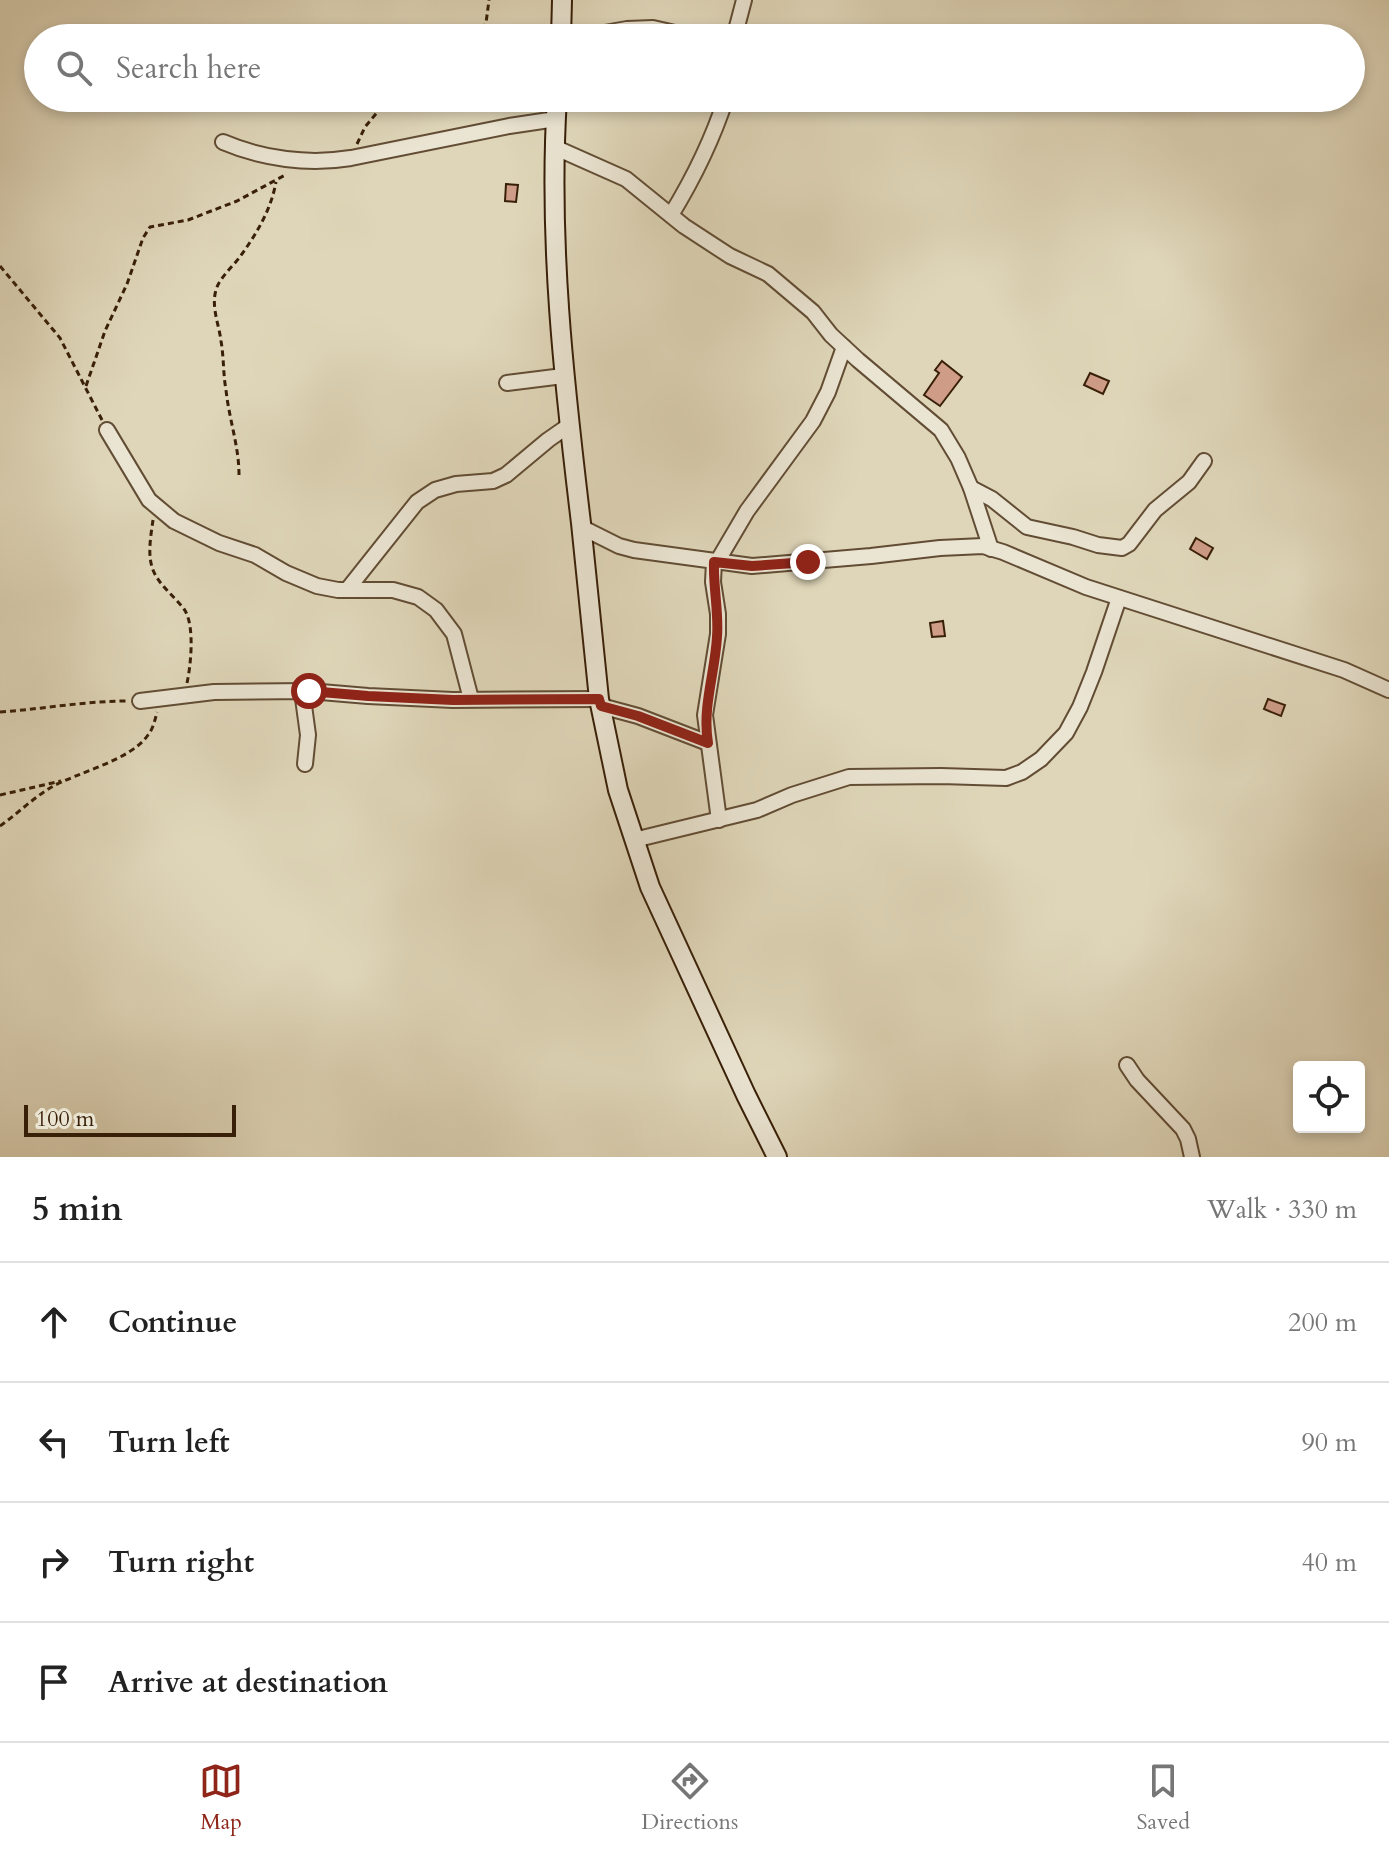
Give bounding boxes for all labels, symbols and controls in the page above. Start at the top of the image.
search box [24,24,1365,112]
icon: search [52,46,96,90]
text: Search here [116,48,261,89]
route end [790,544,826,580]
route start [291,673,327,709]
map controls [1293,1061,1365,1133]
button: locate [1293,1061,1365,1133]
scale bar [24,1101,236,1137]
text: 100 m [36,1104,94,1134]
text: 5 min [32,1186,123,1232]
text: Walk · 330 m [1207,1192,1357,1227]
icon: ahead [32,1300,76,1344]
text: Continue [108,1302,237,1343]
text: 200 m [1288,1305,1357,1340]
icon: left [32,1420,76,1464]
text: Turn left [108,1422,230,1463]
text: 90 m [1301,1425,1357,1460]
icon: right [32,1540,76,1584]
text: Turn right [108,1542,254,1583]
text: 40 m [1301,1545,1357,1580]
icon: arrive [32,1660,76,1704]
text: Arrive at destination [108,1662,388,1703]
tab: Map [199,1759,243,1837]
tab: Directions [641,1759,738,1837]
tab: Saved [1137,1759,1190,1837]

